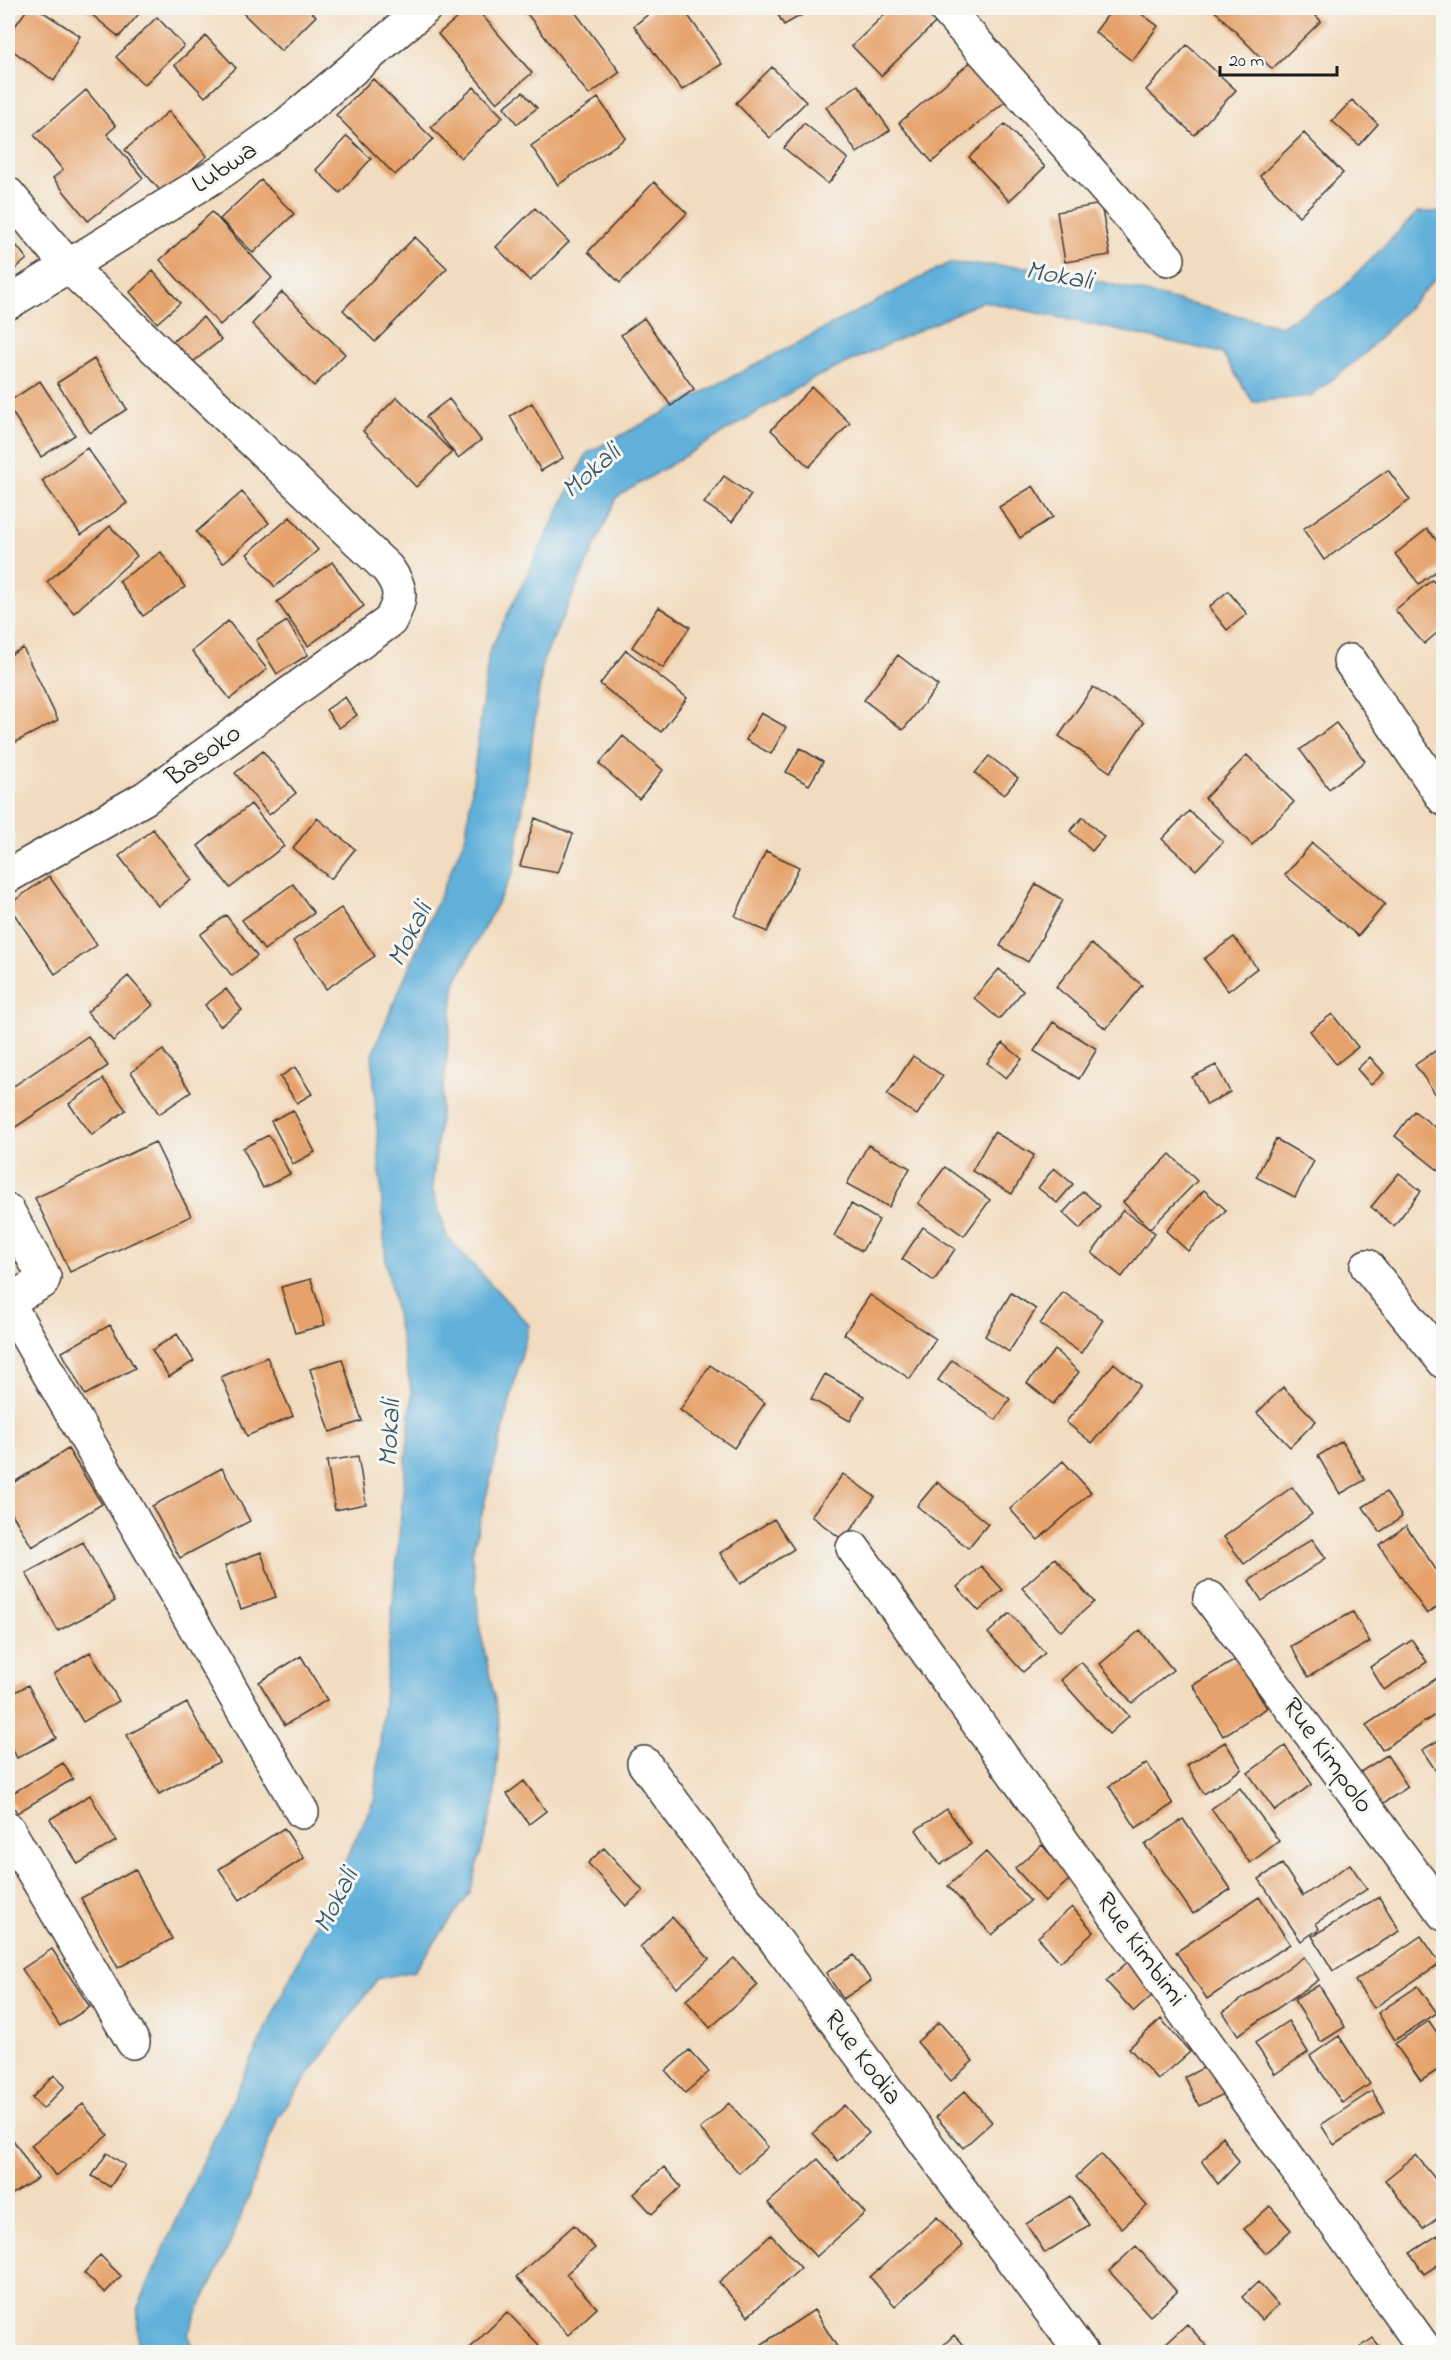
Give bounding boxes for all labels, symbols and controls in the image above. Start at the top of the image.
scale bar [1220,39,1337,77]
text: 20 m [1229,49,1264,75]
street label: Lubwa [184,132,266,204]
water label: Mokali [1022,251,1099,304]
water label: Mokali [553,432,633,510]
street label: Basoko [157,715,250,798]
water label: Mokali [377,893,446,975]
water label: Mokali [369,1395,413,1468]
street label: Rue Kimpolo [1272,1690,1382,1822]
water label: Mokali [303,1859,372,1941]
street label: Rue Kimbimi [1085,1885,1195,2015]
street label: Rue Kodia [813,2002,911,2114]

